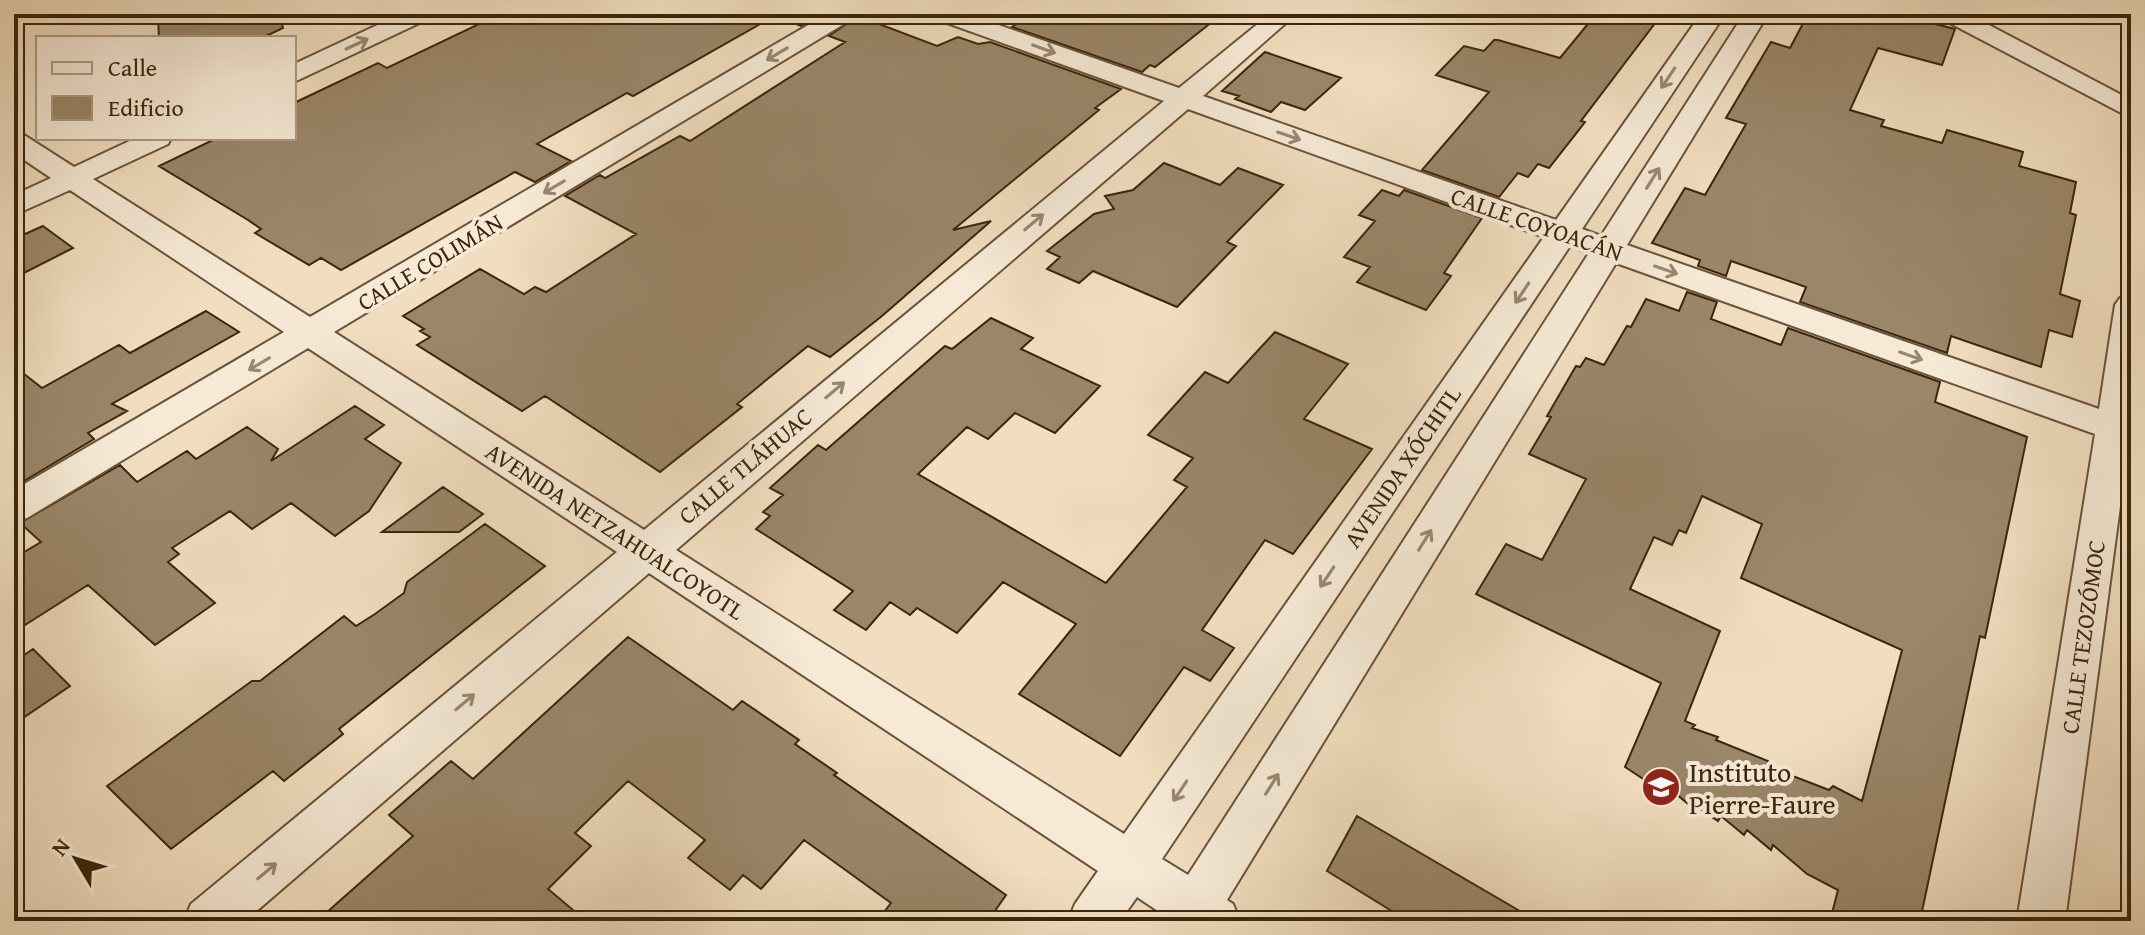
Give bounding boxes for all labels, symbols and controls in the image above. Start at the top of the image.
legend [36,36,296,140]
one-way arrow [345,36,369,51]
one-way arrow [1031,43,1056,58]
one-way arrow [766,46,789,62]
text: Calle [108,50,157,85]
one-way arrow [1660,67,1677,89]
text: Edificio [108,90,184,125]
one-way arrow [1276,130,1301,145]
one-way arrow [1646,167,1662,190]
street label: CALLE COYOACÁN [1446,178,1628,270]
one-way arrow [543,180,566,196]
street label: CALLE COLIMÁN [351,205,510,319]
one-way arrow [1023,213,1043,231]
one-way arrow [1653,263,1678,278]
one-way arrow [1513,281,1530,303]
one-way arrow [1898,350,1923,365]
one-way arrow [248,356,271,372]
street label: AVENIDA XÓCHITL [1335,379,1469,555]
one-way arrow [824,381,845,399]
street label: CALLE TLÁHUAC [670,399,820,533]
street label: AVENIDA NETZAHUALCOYOTL [478,434,752,628]
one-way arrow [1418,529,1434,552]
street label: CALLE TEZOZÓMOC [2052,538,2114,736]
one-way arrow [1319,565,1335,587]
one-way arrow [455,693,475,711]
place label: Instituto Pierre-Faure [1689,751,1836,824]
school or university icon: Instituto Pierre-Faure [1640,766,1682,808]
one-way arrow [1264,773,1280,796]
one-way arrow [1172,779,1188,802]
north arrow [36,819,116,899]
text: N [43,831,78,862]
one-way arrow [257,862,277,880]

